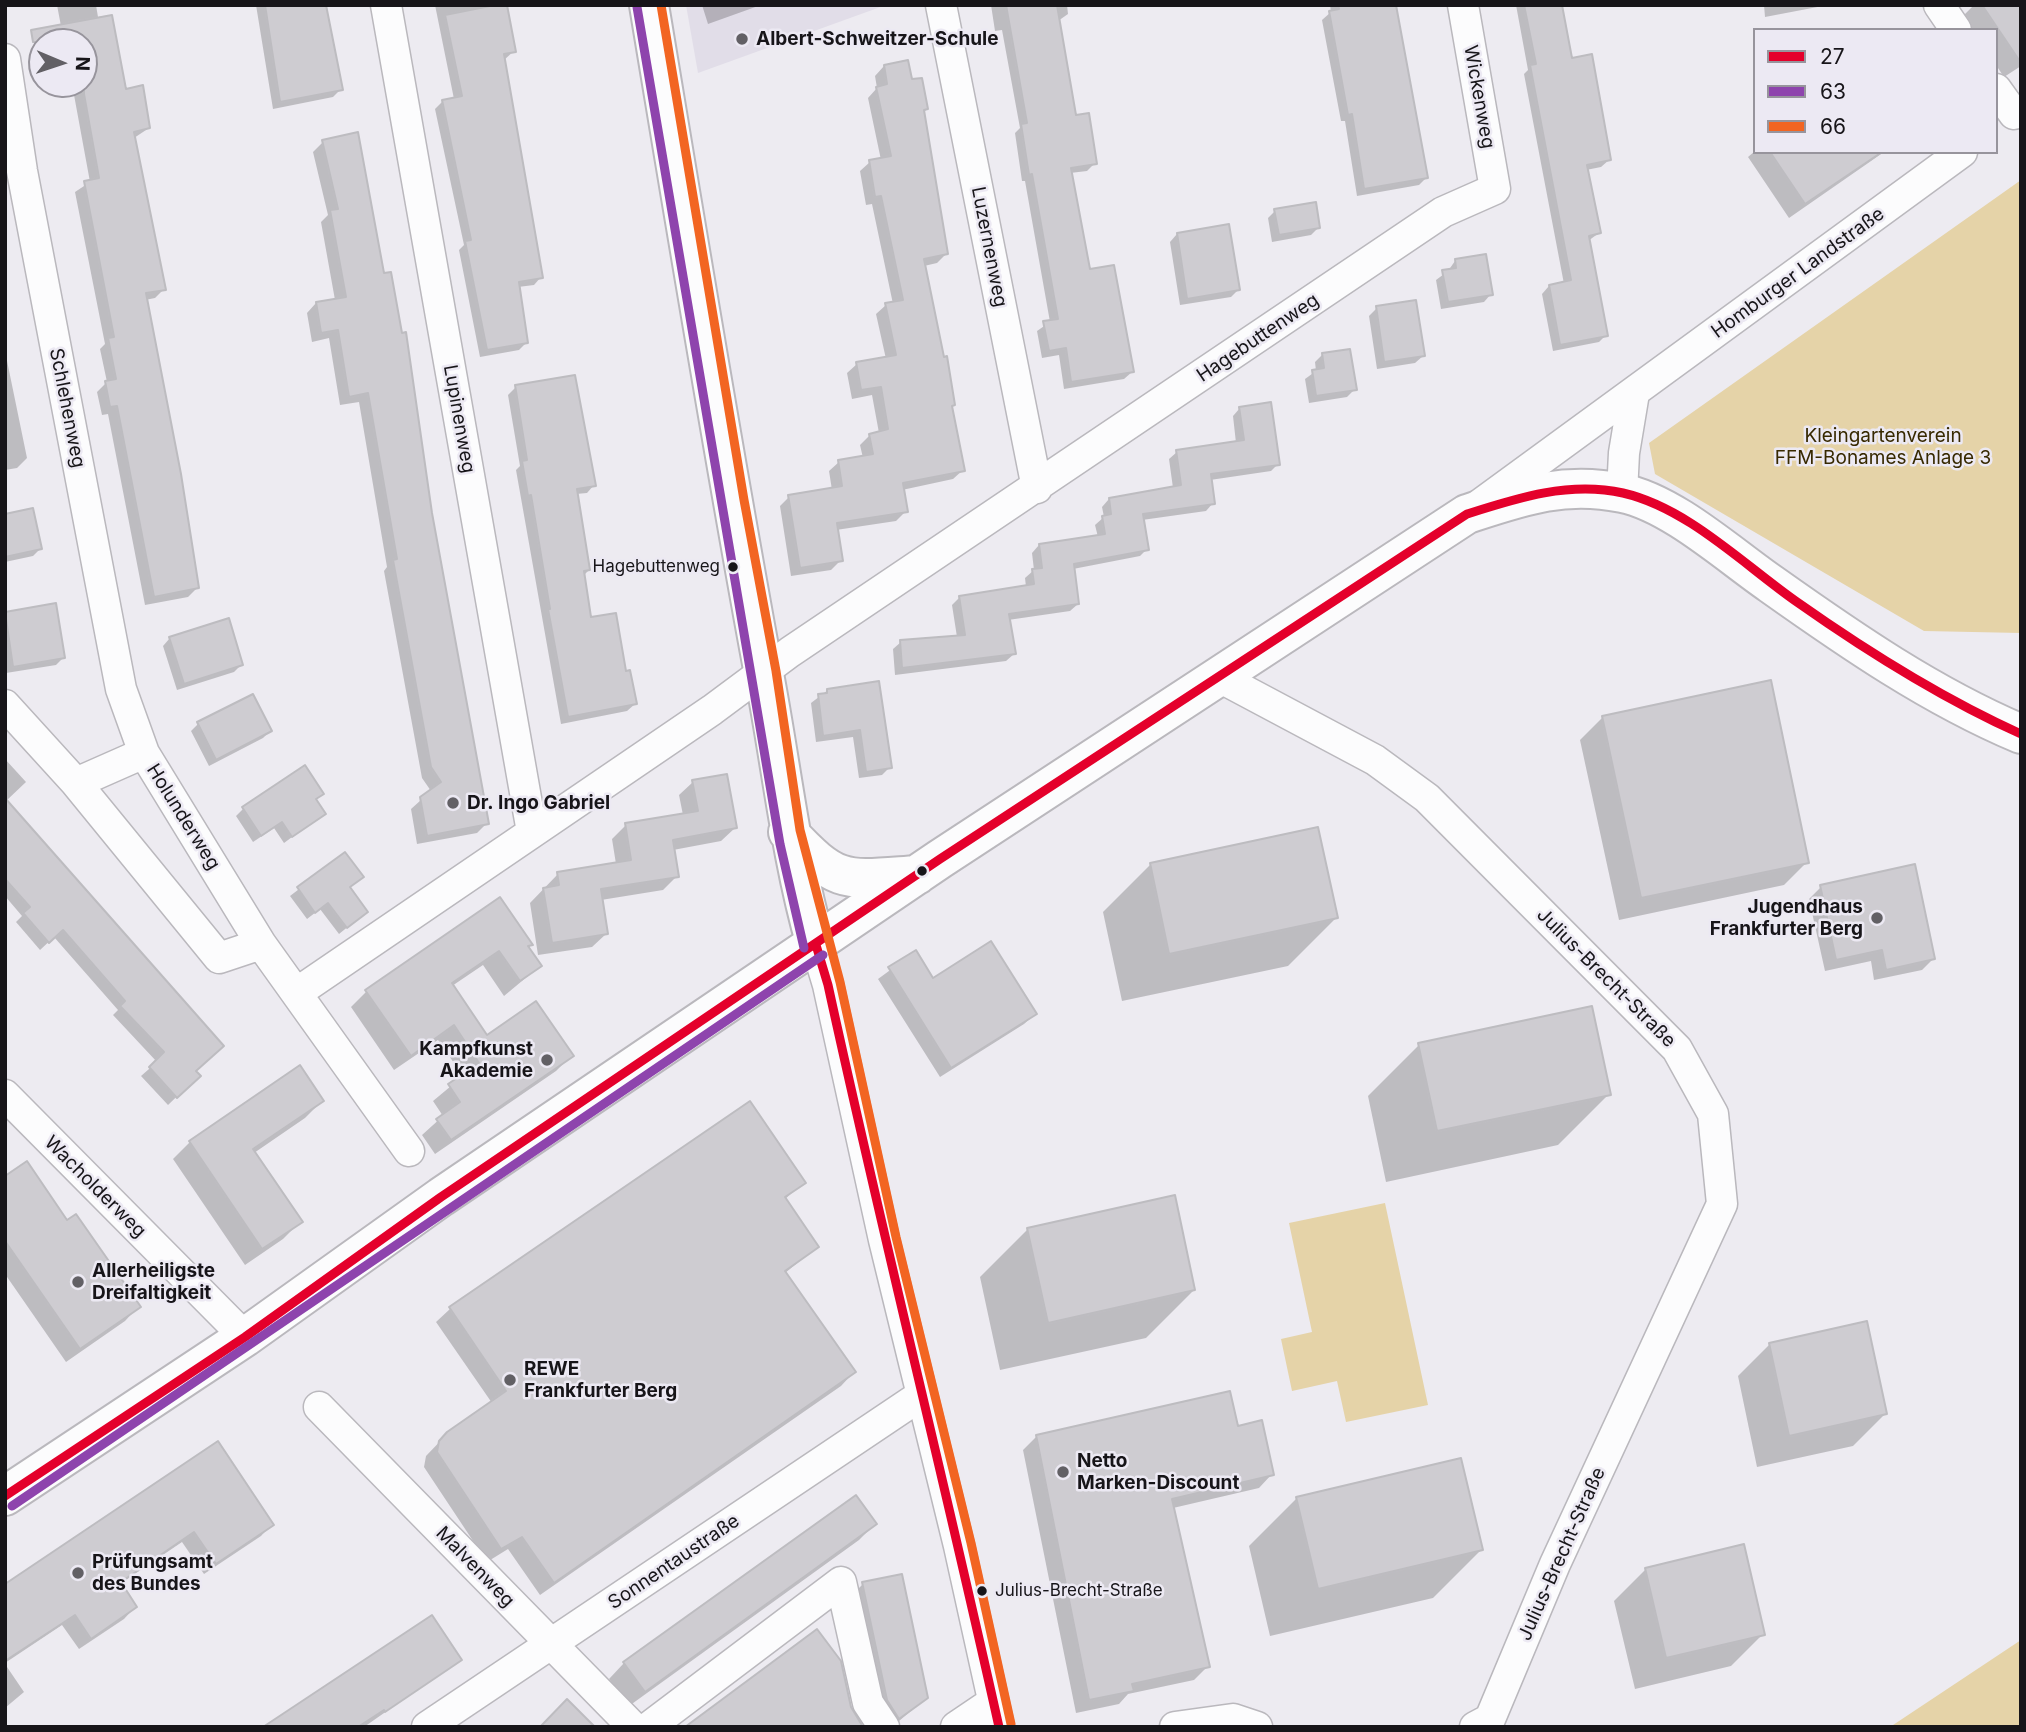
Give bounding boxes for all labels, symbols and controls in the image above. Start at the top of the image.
north arrow [28,28,98,98]
place label: Albert-Schweitzer-Schule [756,28,999,50]
legend [1753,28,1998,154]
marker: Albert-Schweitzer-Schule [734,31,750,47]
street label: Wickenweg [1459,44,1499,150]
text: 27 [1820,44,1845,69]
text: N [71,56,94,71]
text: 63 [1820,79,1846,104]
text: 66 [1820,114,1846,139]
street label: Luzernenweg [966,185,1012,309]
street label: Homburger Landstraße [1707,203,1889,343]
street label: Hagebuttenweg [1193,289,1323,387]
street label: Schlehenweg [44,346,90,470]
street label: Lupinenweg [438,363,480,475]
park label: Kleingartenverein FFM-Bonames Anlage 3 [1775,425,1991,469]
place label: Hagebuttenweg [593,557,720,577]
marker: Hagebuttenweg [726,560,740,574]
street label: Holunderweg [141,760,225,874]
place label: Dr. Ingo Gabriel [467,792,610,814]
marker: Dr. Ingo Gabriel [445,795,461,811]
unlabelled marker [915,864,929,878]
place label: Jugendhaus Frankfurter Berg [1710,896,1863,940]
street label: Julius-Brecht-Straße [1532,904,1680,1052]
marker: Jugendhaus Frankfurter Berg [1869,910,1885,926]
place label: Kampfkunst Akademie [419,1038,533,1082]
marker: Kampfkunst Akademie [539,1052,555,1068]
street label: Wacholderweg [39,1131,151,1243]
place label: Allerheiligste Dreifaltigkeit [92,1260,215,1304]
marker: Allerheiligste Dreifaltigkeit [70,1274,86,1290]
place label: REWE Frankfurter Berg [524,1358,677,1402]
marker: REWE Frankfurter Berg [502,1372,518,1388]
place label: Netto Marken-Discount [1077,1450,1239,1494]
marker: Netto Marken-Discount [1055,1464,1071,1480]
street label: Julius-Brecht-Straße [1513,1464,1611,1644]
street label: Sonnentaustraße [604,1510,744,1614]
street label: Malvenweg [431,1522,519,1612]
place label: Prüfungsamt des Bundes [92,1551,213,1595]
marker: Prüfungsamt des Bundes [70,1565,86,1581]
place label: Julius-Brecht-Straße [995,1581,1163,1601]
marker: Julius-Brecht-Straße [975,1584,989,1598]

